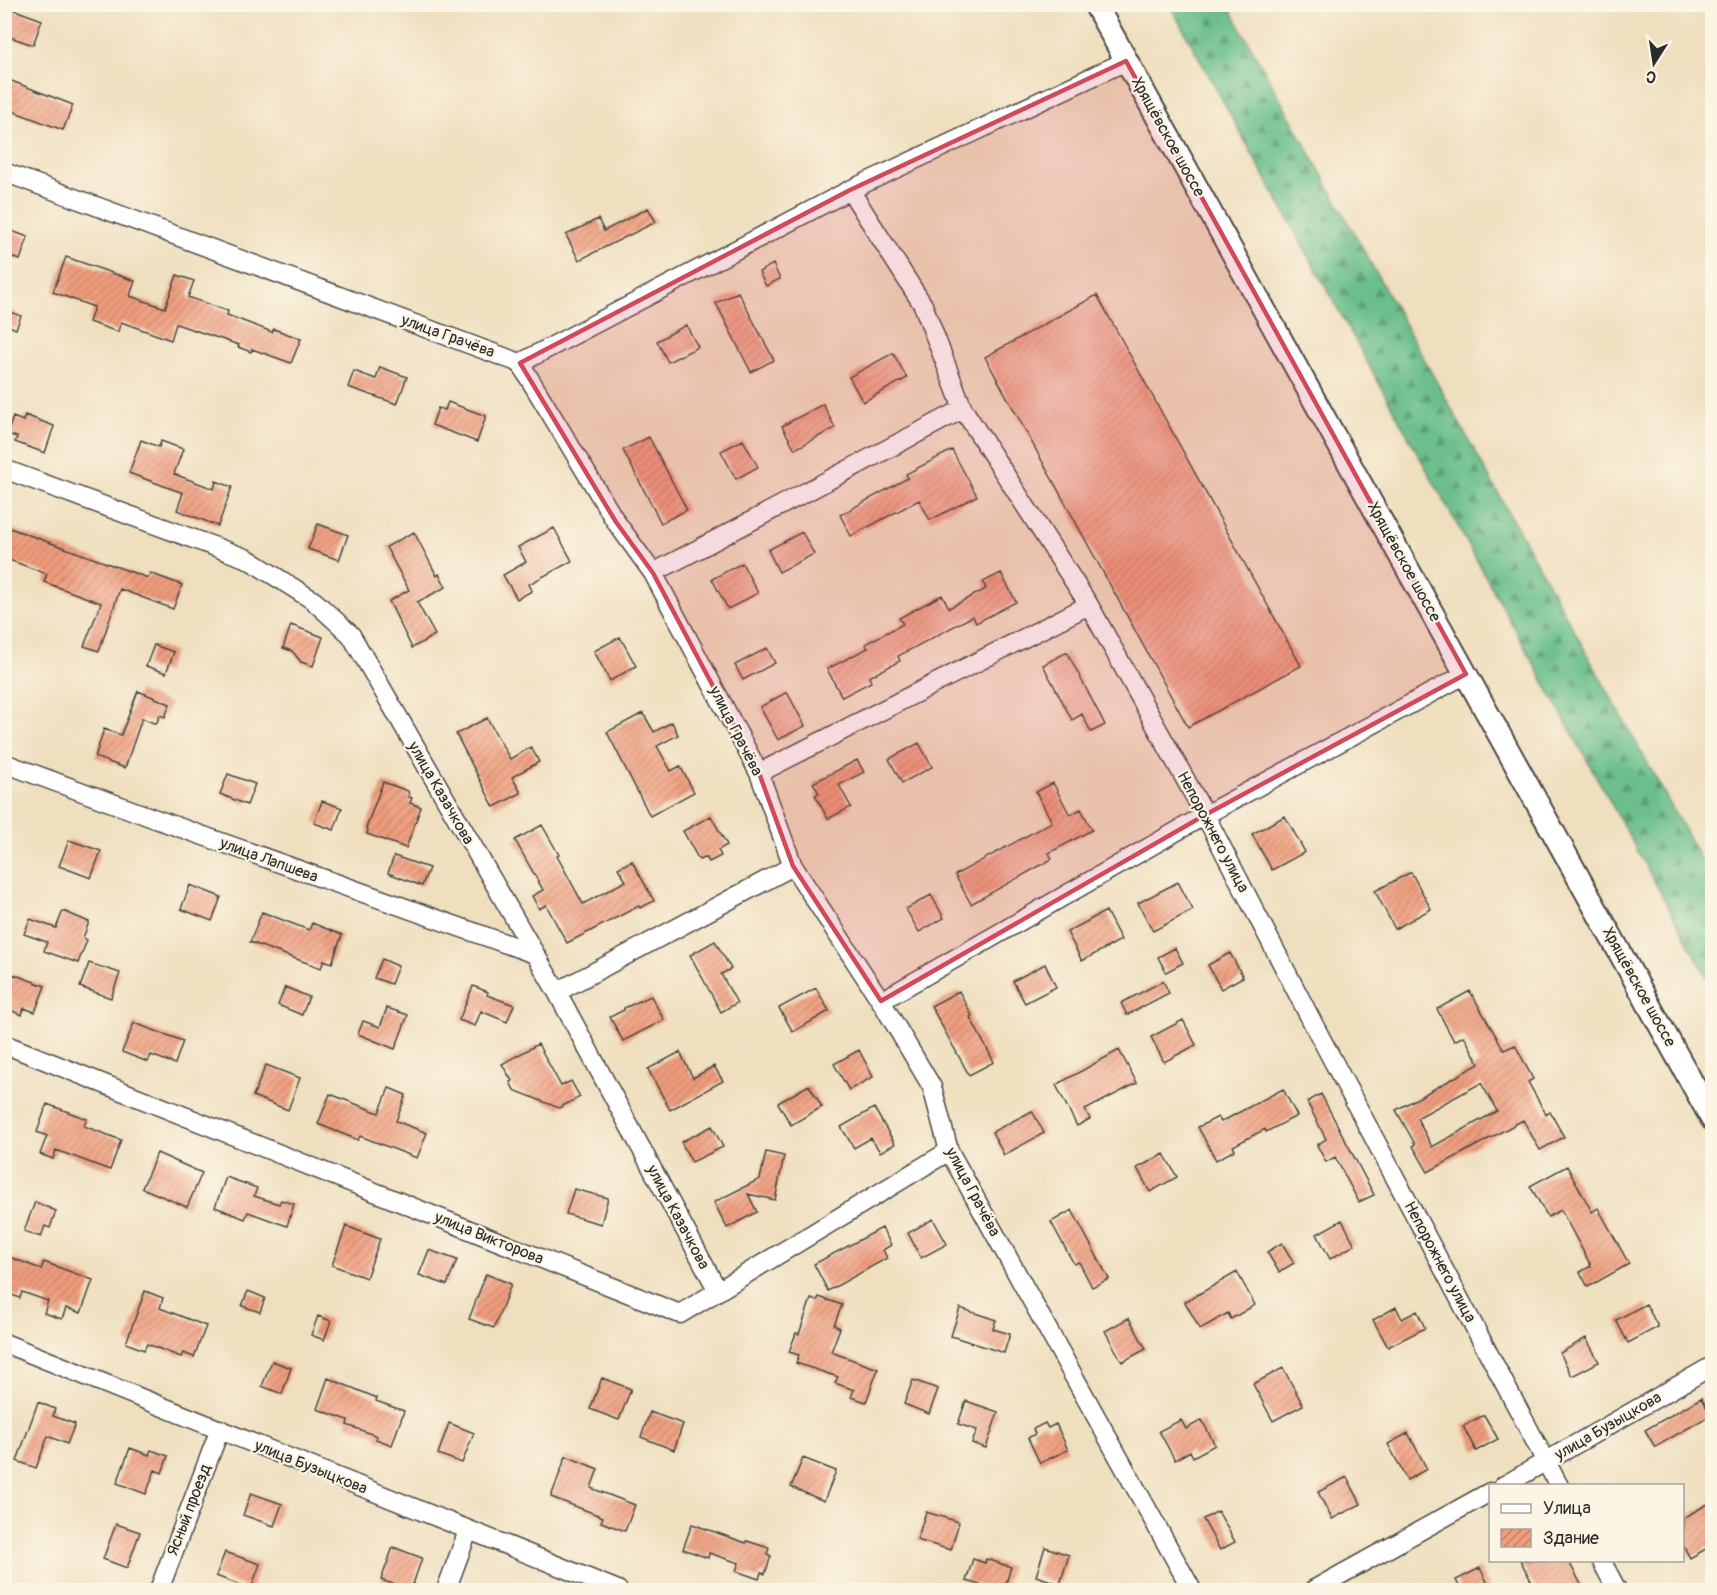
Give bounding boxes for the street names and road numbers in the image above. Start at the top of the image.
street label: Хрящёвское шоссе [1127,74,1209,200]
street label: улица Грачёва [398,309,497,362]
street label: Хрящёвское шоссе [1363,499,1445,625]
street label: улица Грачёва [704,682,767,779]
street label: улица Казачкова [403,737,479,848]
street label: Непорожнего улица [1173,768,1253,896]
street label: улица Лапшева [216,833,321,887]
street label: Хрящёвское шоссе [1598,924,1680,1050]
street label: улица Грачёва [941,1143,1005,1240]
street label: улица Казачкова [642,1160,714,1273]
street label: Непорожнего улица [1400,1198,1480,1326]
street label: улица Викторова [431,1207,546,1269]
street label: улица Бузыцкова [1550,1387,1665,1465]
street label: улица Бузыцкова [251,1435,370,1499]
street label: Ясный проезд [162,1461,216,1559]

